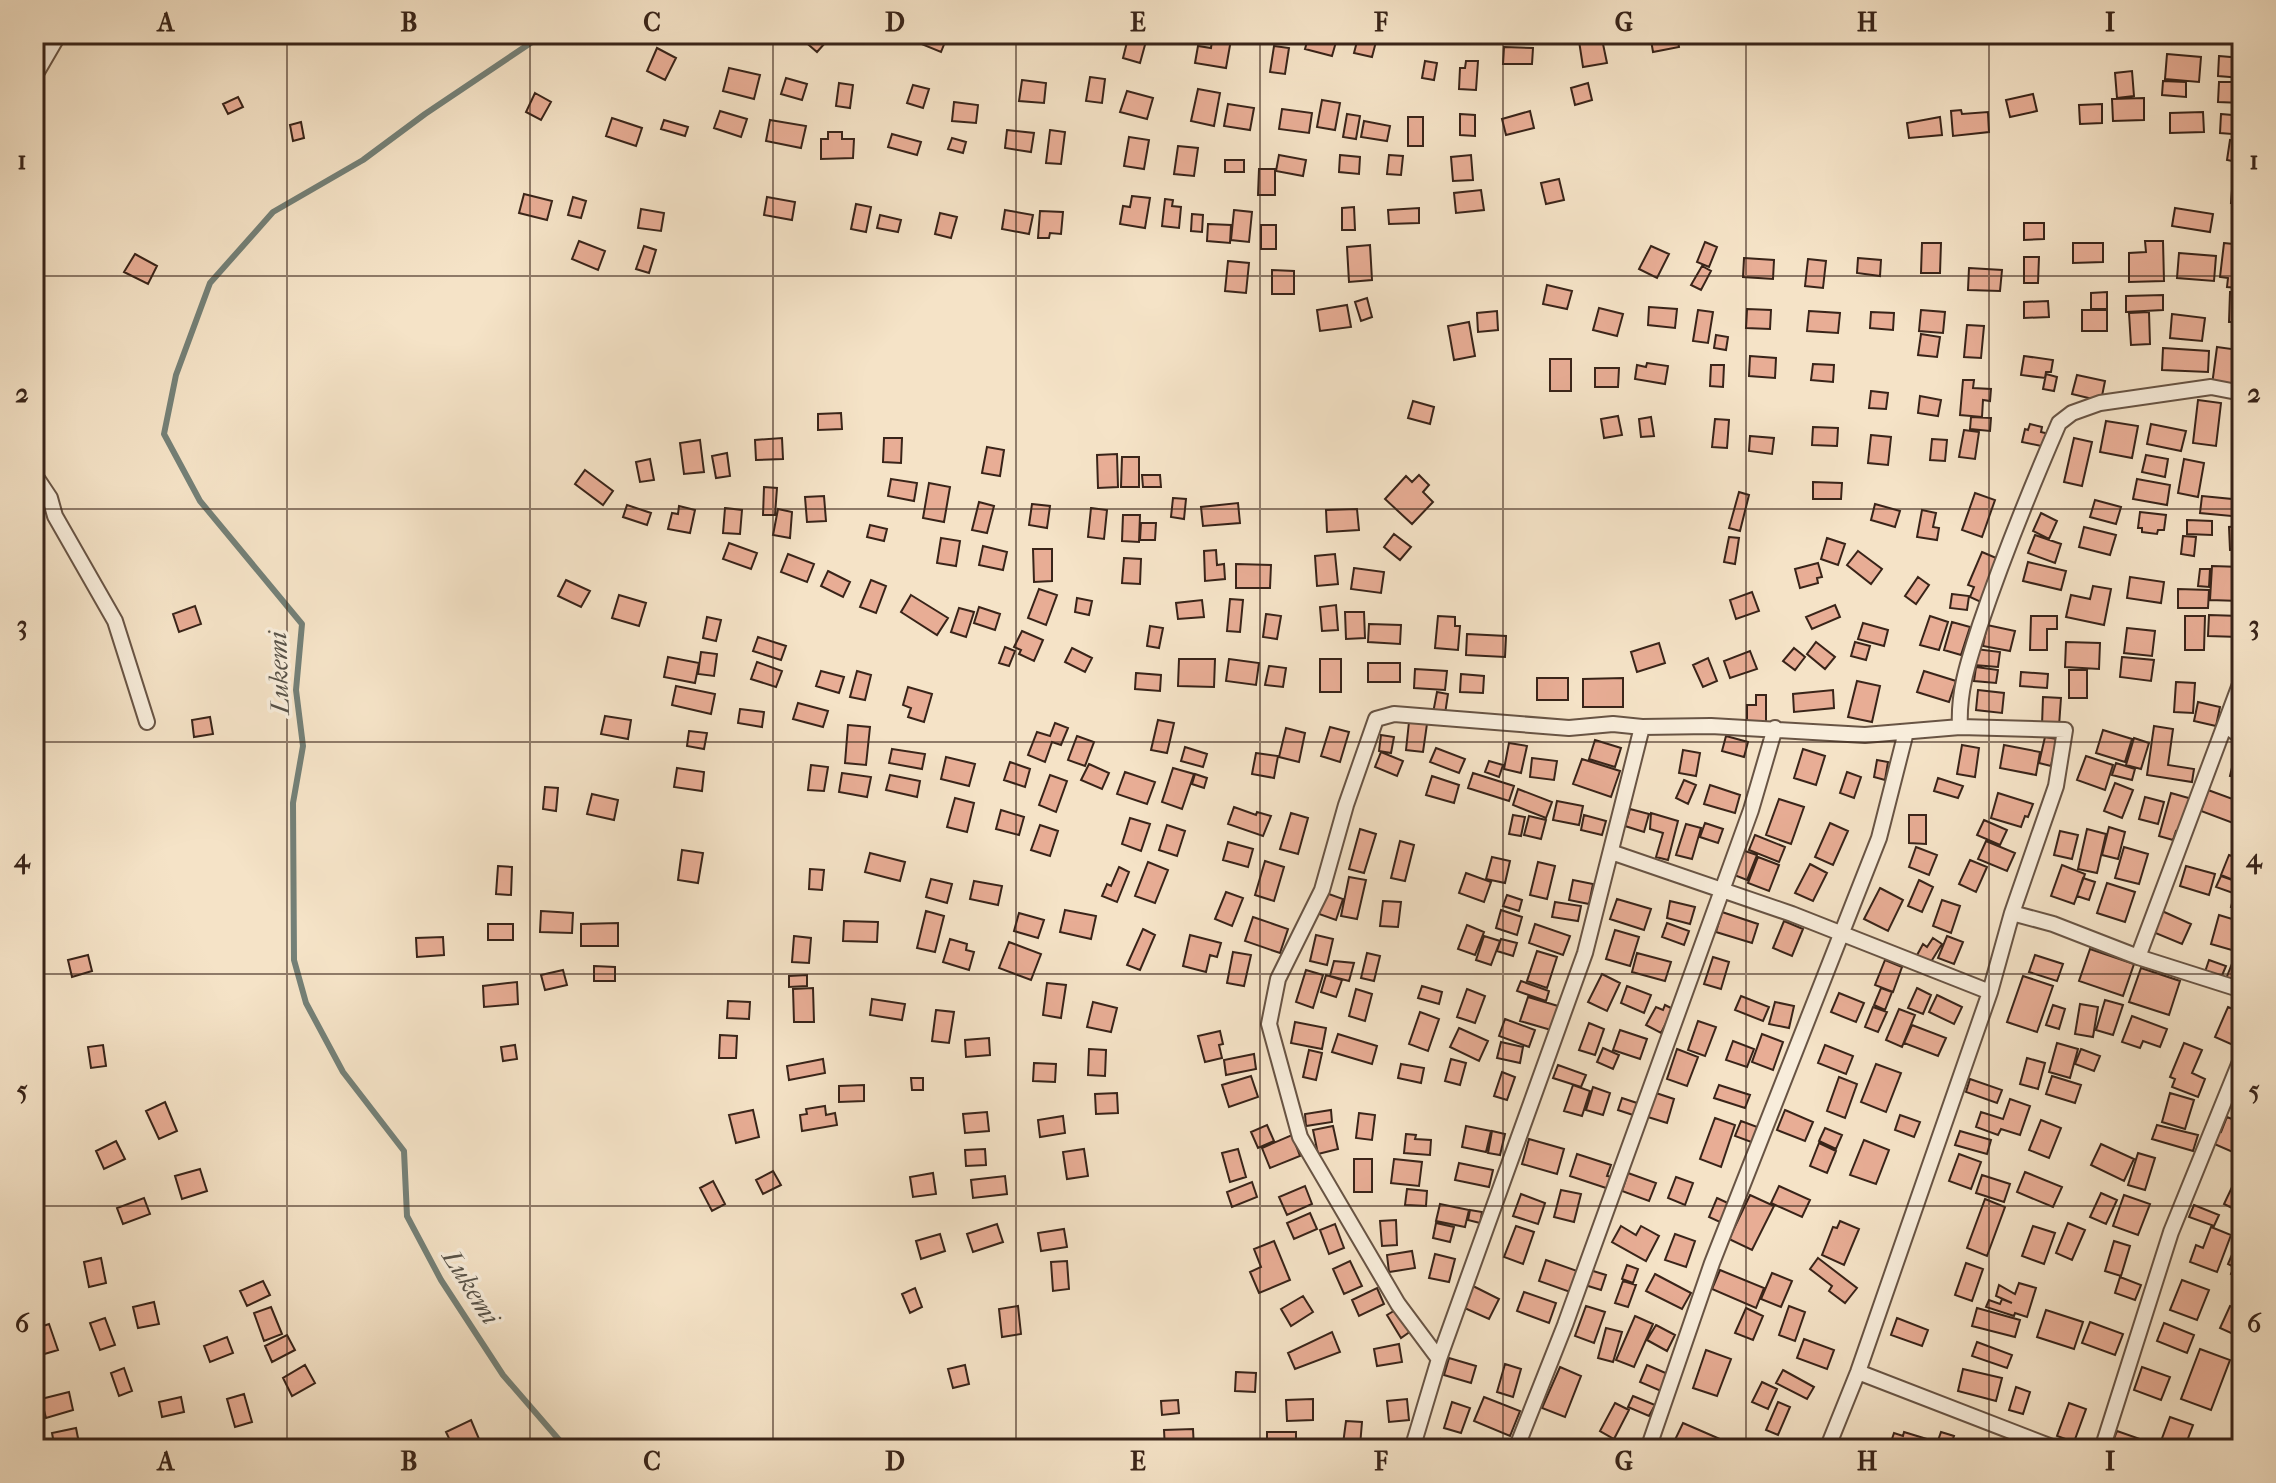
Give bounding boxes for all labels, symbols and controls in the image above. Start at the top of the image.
text: A [156,7,176,38]
text: B [401,7,418,38]
text: C [643,7,661,38]
text: D [885,7,905,38]
text: E [1130,7,1146,38]
text: F [1373,7,1388,38]
text: G [1615,7,1633,38]
text: H [1857,7,1878,38]
text: I [2105,7,2115,38]
text: 1 [17,145,27,176]
text: 1 [2249,145,2259,176]
text: 2 [15,378,29,409]
text: 2 [2247,378,2261,409]
text: 3 [17,610,27,641]
text: 3 [2249,610,2259,641]
water label: Lukemi [262,629,296,717]
text: 4 [13,843,31,875]
text: 4 [2245,843,2263,875]
text: 5 [16,1075,28,1106]
text: 5 [2248,1075,2260,1106]
water label: Lukemi [435,1242,507,1332]
text: 6 [15,1308,30,1339]
text: 6 [2247,1308,2262,1339]
text: A [156,1446,176,1477]
text: B [401,1446,418,1477]
text: C [643,1446,661,1477]
text: D [885,1446,905,1477]
text: E [1130,1446,1146,1477]
text: F [1373,1446,1388,1477]
text: G [1615,1446,1633,1477]
text: H [1857,1446,1878,1477]
text: I [2105,1446,2115,1477]

